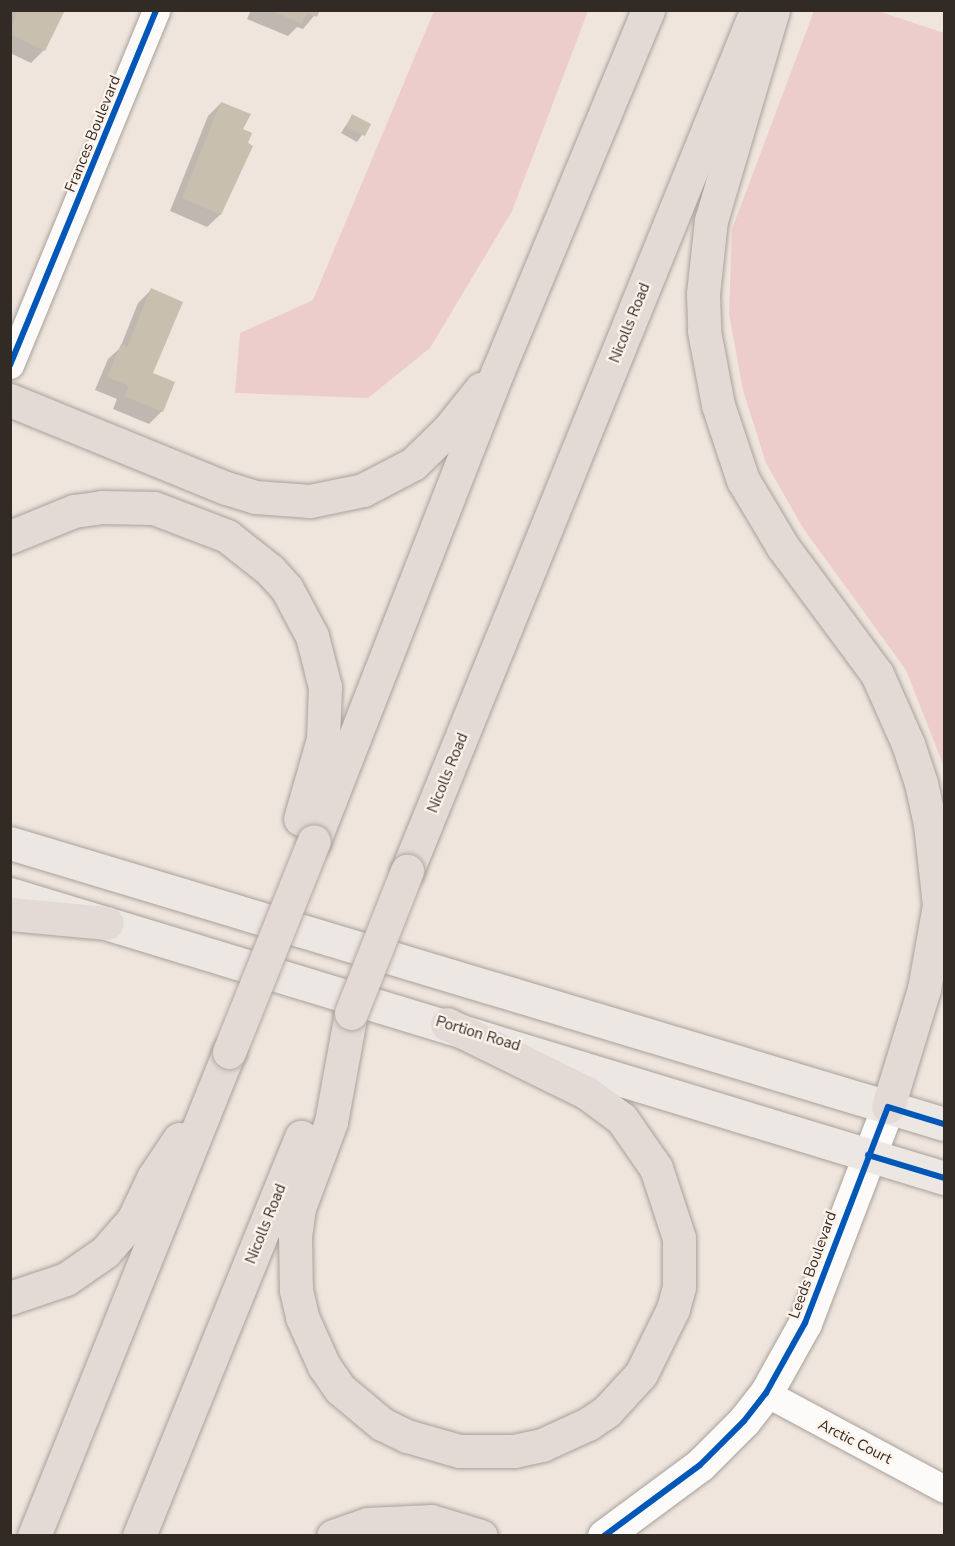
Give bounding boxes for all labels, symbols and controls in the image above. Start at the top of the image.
street label: Frances Boulevard [61,73,125,195]
street label: Nicolls Road [606,280,654,366]
street label: Nicolls Road [424,730,472,816]
street label: Portion Road [433,1013,523,1055]
street label: Nicolls Road [242,1181,290,1267]
street label: Leeds Boulevard [785,1209,841,1321]
street label: Arctic Court [815,1416,895,1468]

